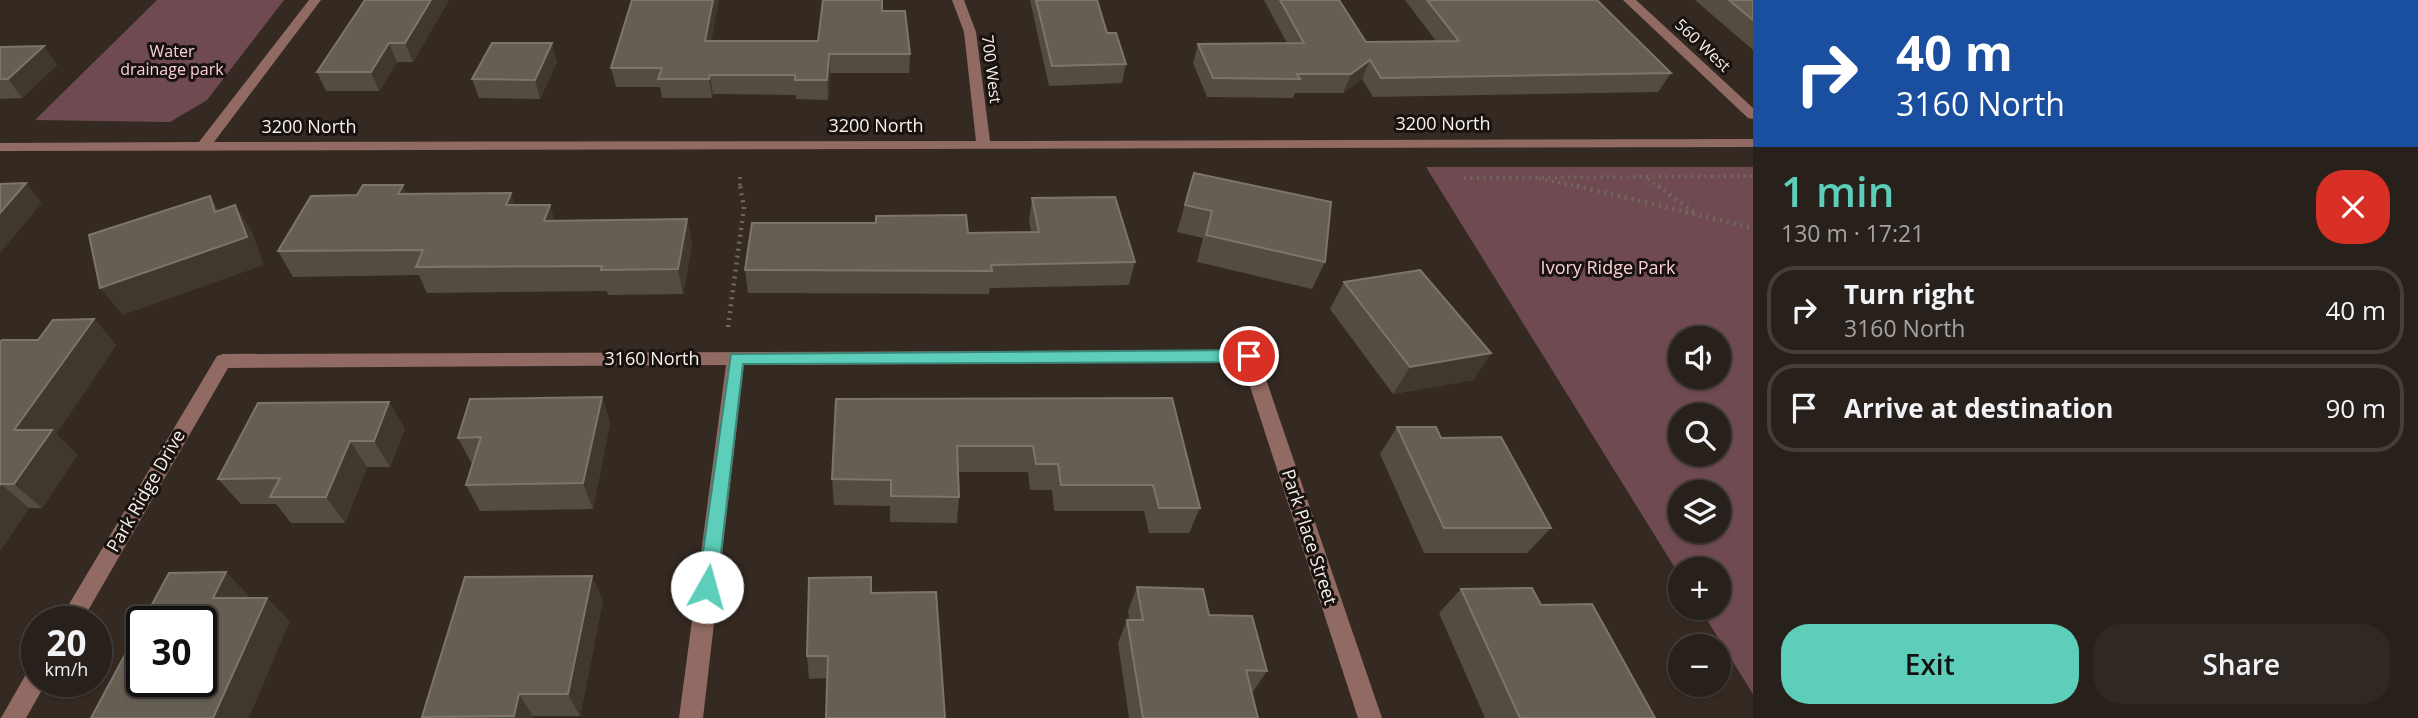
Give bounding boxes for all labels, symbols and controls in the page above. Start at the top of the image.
street label: 560 West [1670,14,1736,77]
text: 40 m [1896,19,2013,85]
icon: right [1781,28,1872,119]
street label: 700 West [977,34,1007,105]
park label: Water drainage park [120,40,224,80]
text: 3160 North [1896,82,2065,125]
street label: 3200 North [1395,111,1491,135]
street label: 3200 North [828,113,924,137]
street label: 3200 North [261,114,357,138]
text: 1 min [1781,162,1894,219]
button: close [2316,170,2390,244]
text: 130 m · 17:21 [1781,217,1924,249]
park label: Ivory Ridge Park [1541,255,1676,279]
text: Turn right [1844,276,1975,312]
icon: right [1785,291,1823,329]
text: 40 m [2325,292,2386,328]
text: 3160 North [1844,312,1965,344]
pin [1219,326,1279,386]
map controls [1668,326,1731,697]
button: sound [1668,326,1731,389]
icon: arrive [1230,337,1268,375]
street label: 3160 North [604,346,700,370]
icon: arrive [1785,389,1823,427]
text: Arrive at destination [1844,390,2113,426]
text: 90 m [2325,390,2386,426]
button: search [1668,403,1731,466]
street label: Park Ridge Drive [100,425,190,556]
street label: Park Place Street [1277,466,1343,608]
button: layers [1668,480,1731,543]
position arrow [670,550,744,624]
button: + [1668,557,1731,620]
speed limit sign: 30 [126,606,217,697]
text: 20 [46,619,87,666]
button: Exit [1781,624,2079,704]
button: Share [2093,624,2390,704]
button: − [1668,634,1731,697]
text: km/h [45,657,88,681]

